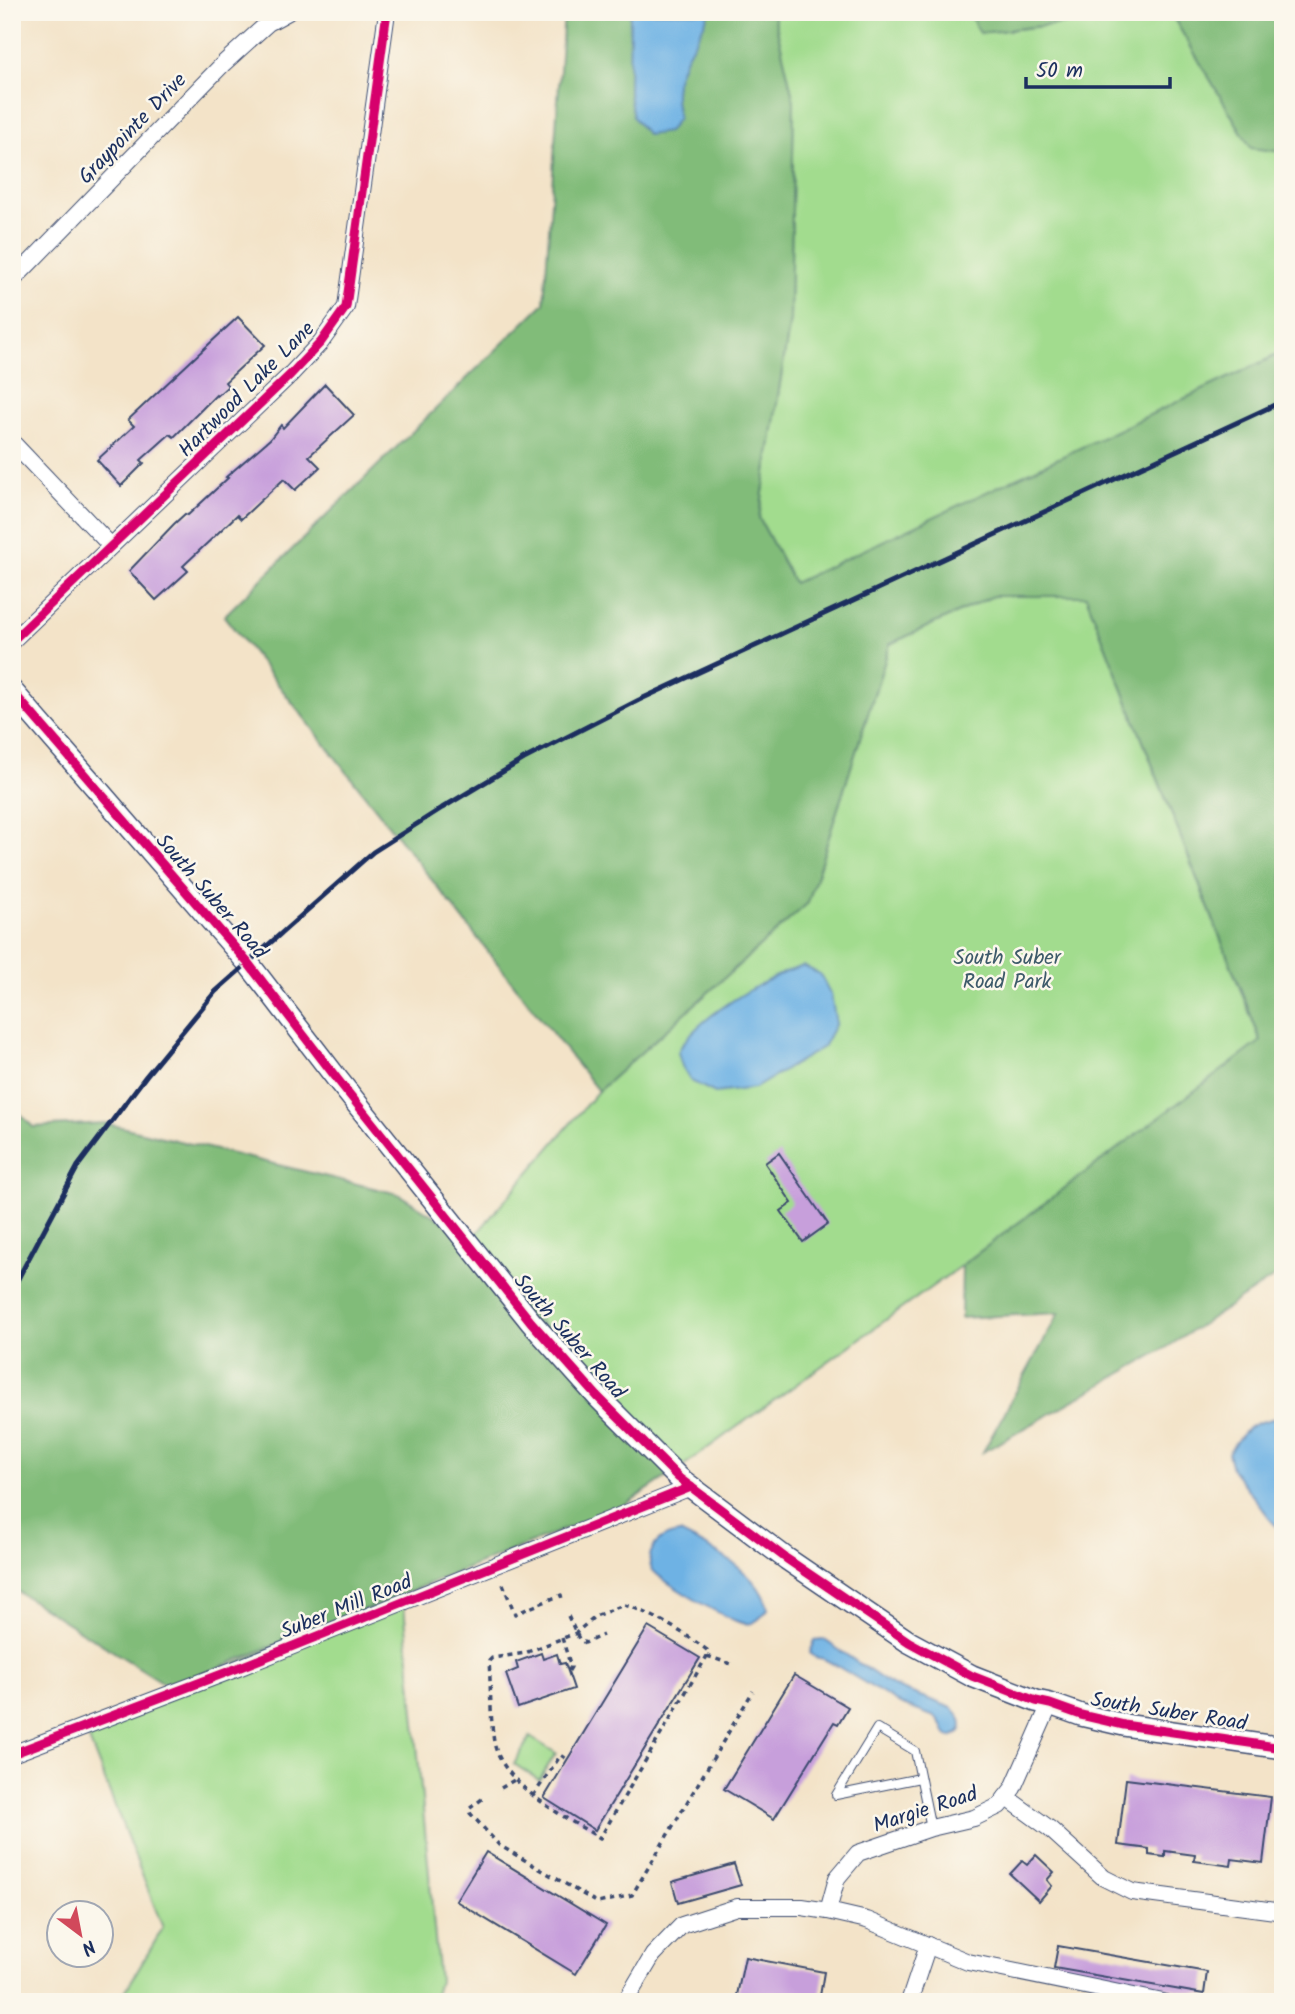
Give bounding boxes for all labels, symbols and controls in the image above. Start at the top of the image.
scale bar [1026,46,1169,90]
text: 50 m [1036,55,1083,88]
street label: Graypointe Drive [71,65,196,193]
street label: Hartwood Lake Lane [171,314,323,466]
street label: South Suber Road [147,827,275,968]
park label: South Suber Road Park [953,942,1062,999]
street label: South Suber Road [505,1267,633,1408]
street label: Suber Mill Road [276,1566,418,1649]
street label: South Suber Road [1088,1684,1250,1741]
street label: Margie Road [869,1778,983,1843]
north arrow [46,1898,116,1968]
text: N [75,1931,101,1963]

